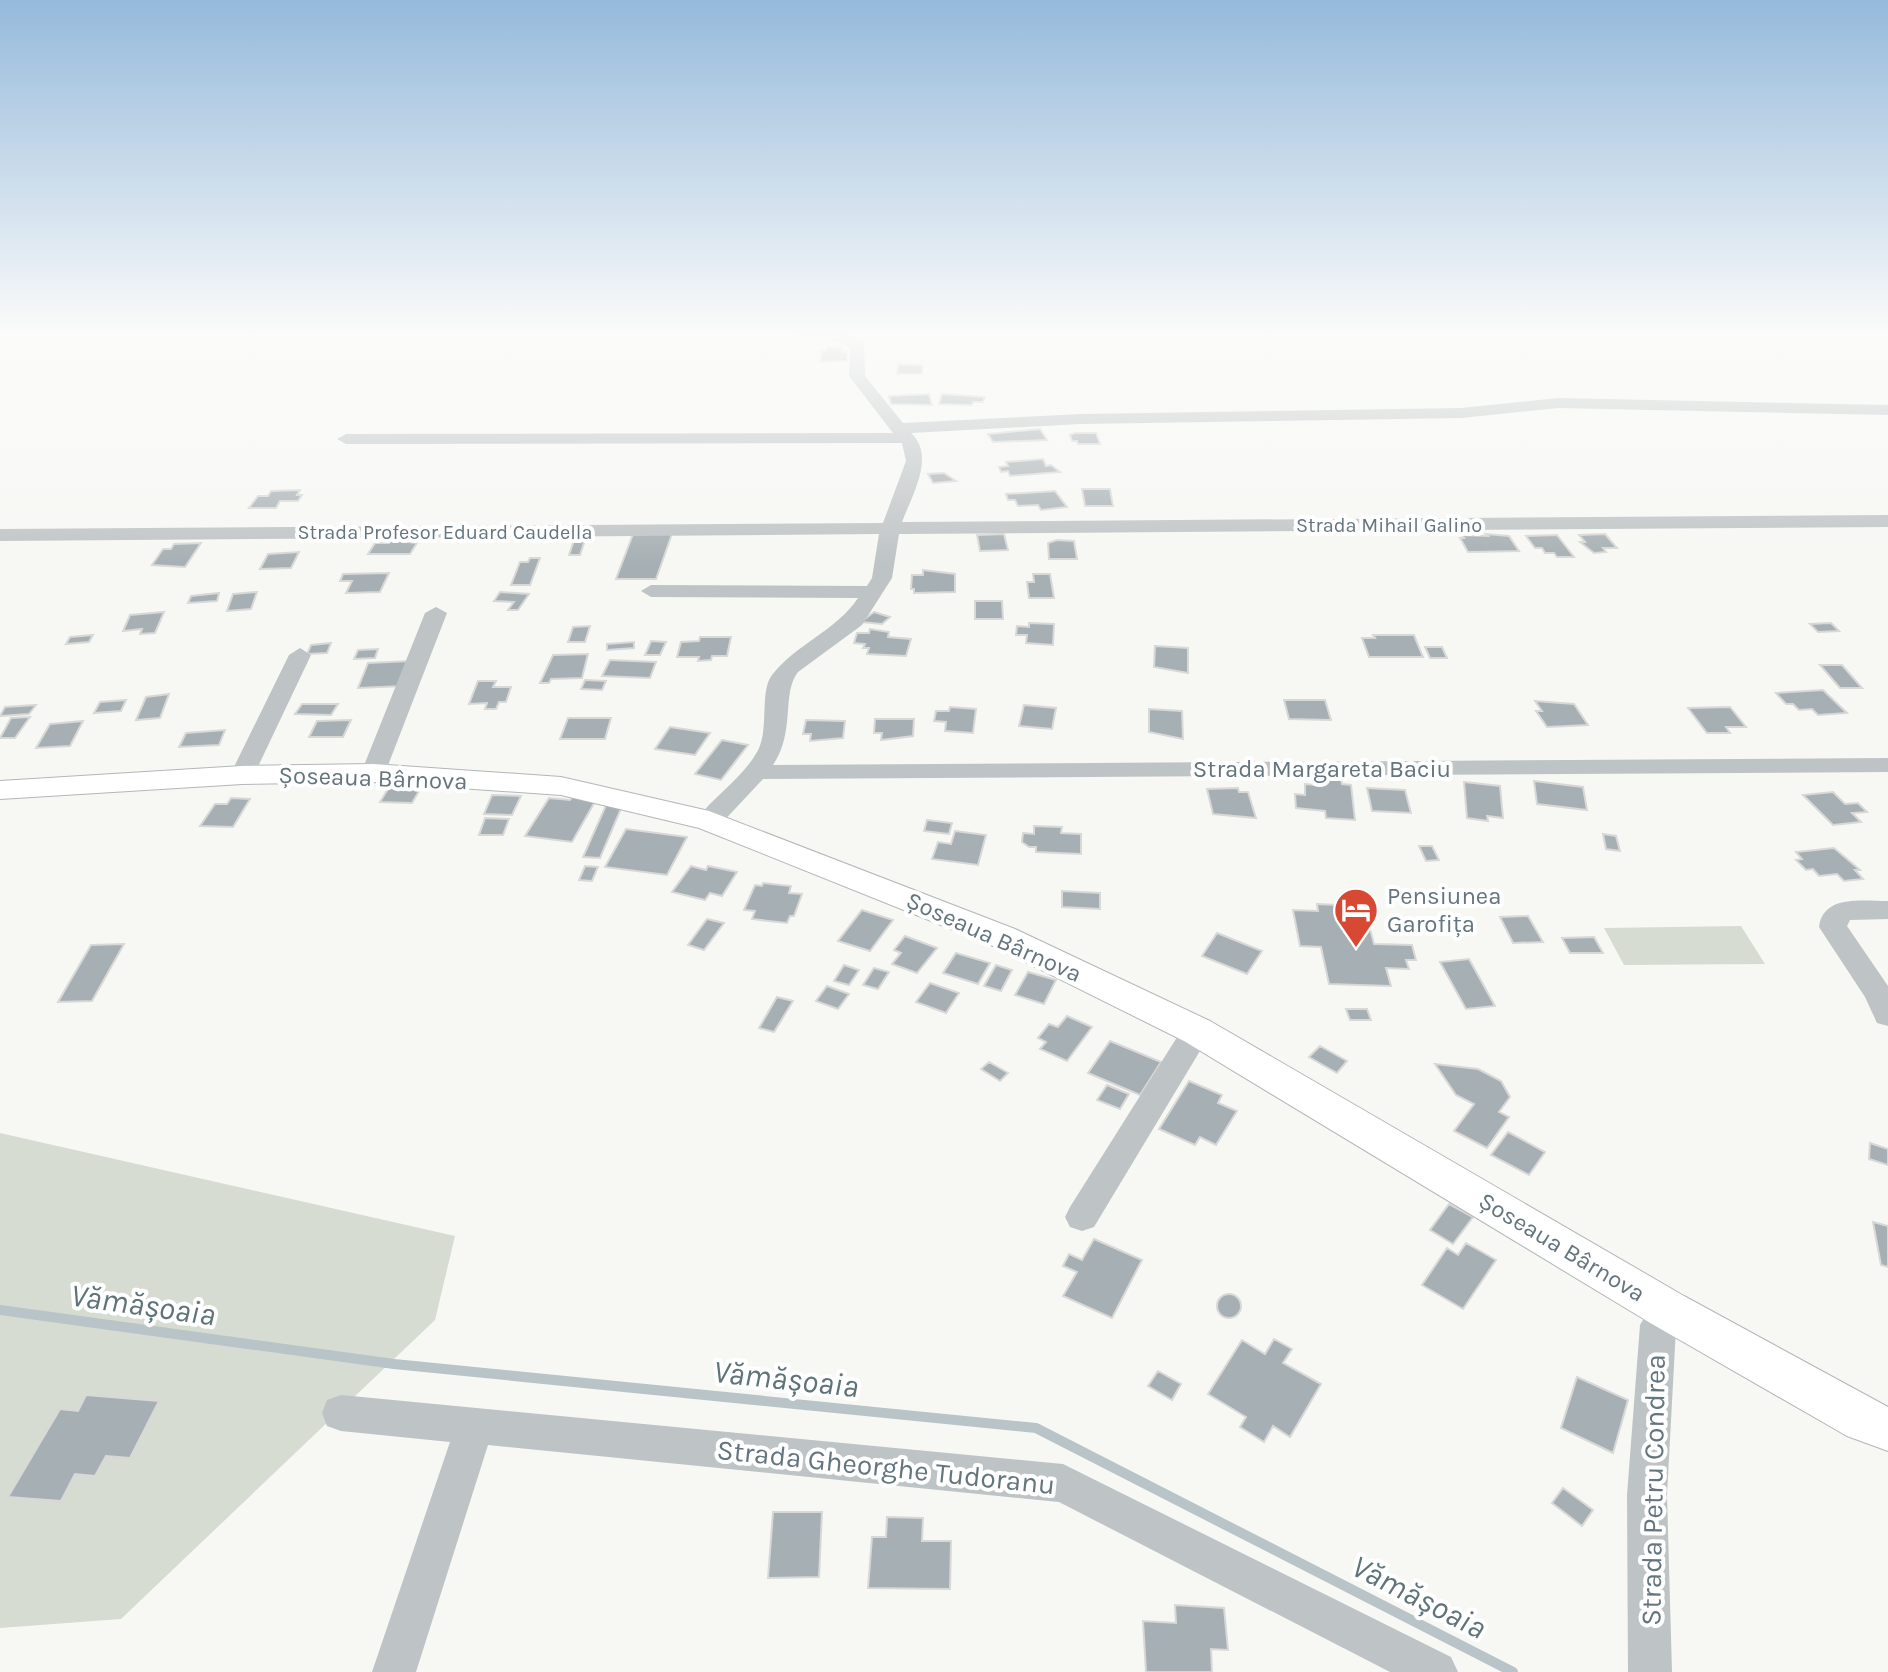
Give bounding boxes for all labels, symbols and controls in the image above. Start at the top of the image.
street label: Strada Mihail Galino [1296,514,1482,537]
street label: Strada Profesor Eduard Caudella [298,521,592,544]
street label: Strada Margareta Baciu [1193,755,1451,783]
street label: Șoseaua Bârnova [278,761,468,795]
place label: Pensiunea Garofița [1387,882,1501,938]
street label: Șoseaua Bârnova [902,886,1086,988]
hotel icon: Pensiunea Garofița [1332,886,1380,949]
street label: Șoseaua Bârnova [1474,1186,1650,1308]
water label: Vămășoaia [68,1277,218,1333]
water label: Vămășoaia [711,1353,861,1405]
street label: Strada Petru Condrea [1634,1354,1672,1626]
street label: Strada Gheorghe Tudoranu [715,1433,1057,1501]
water label: Vămășoaia [1345,1547,1493,1647]

